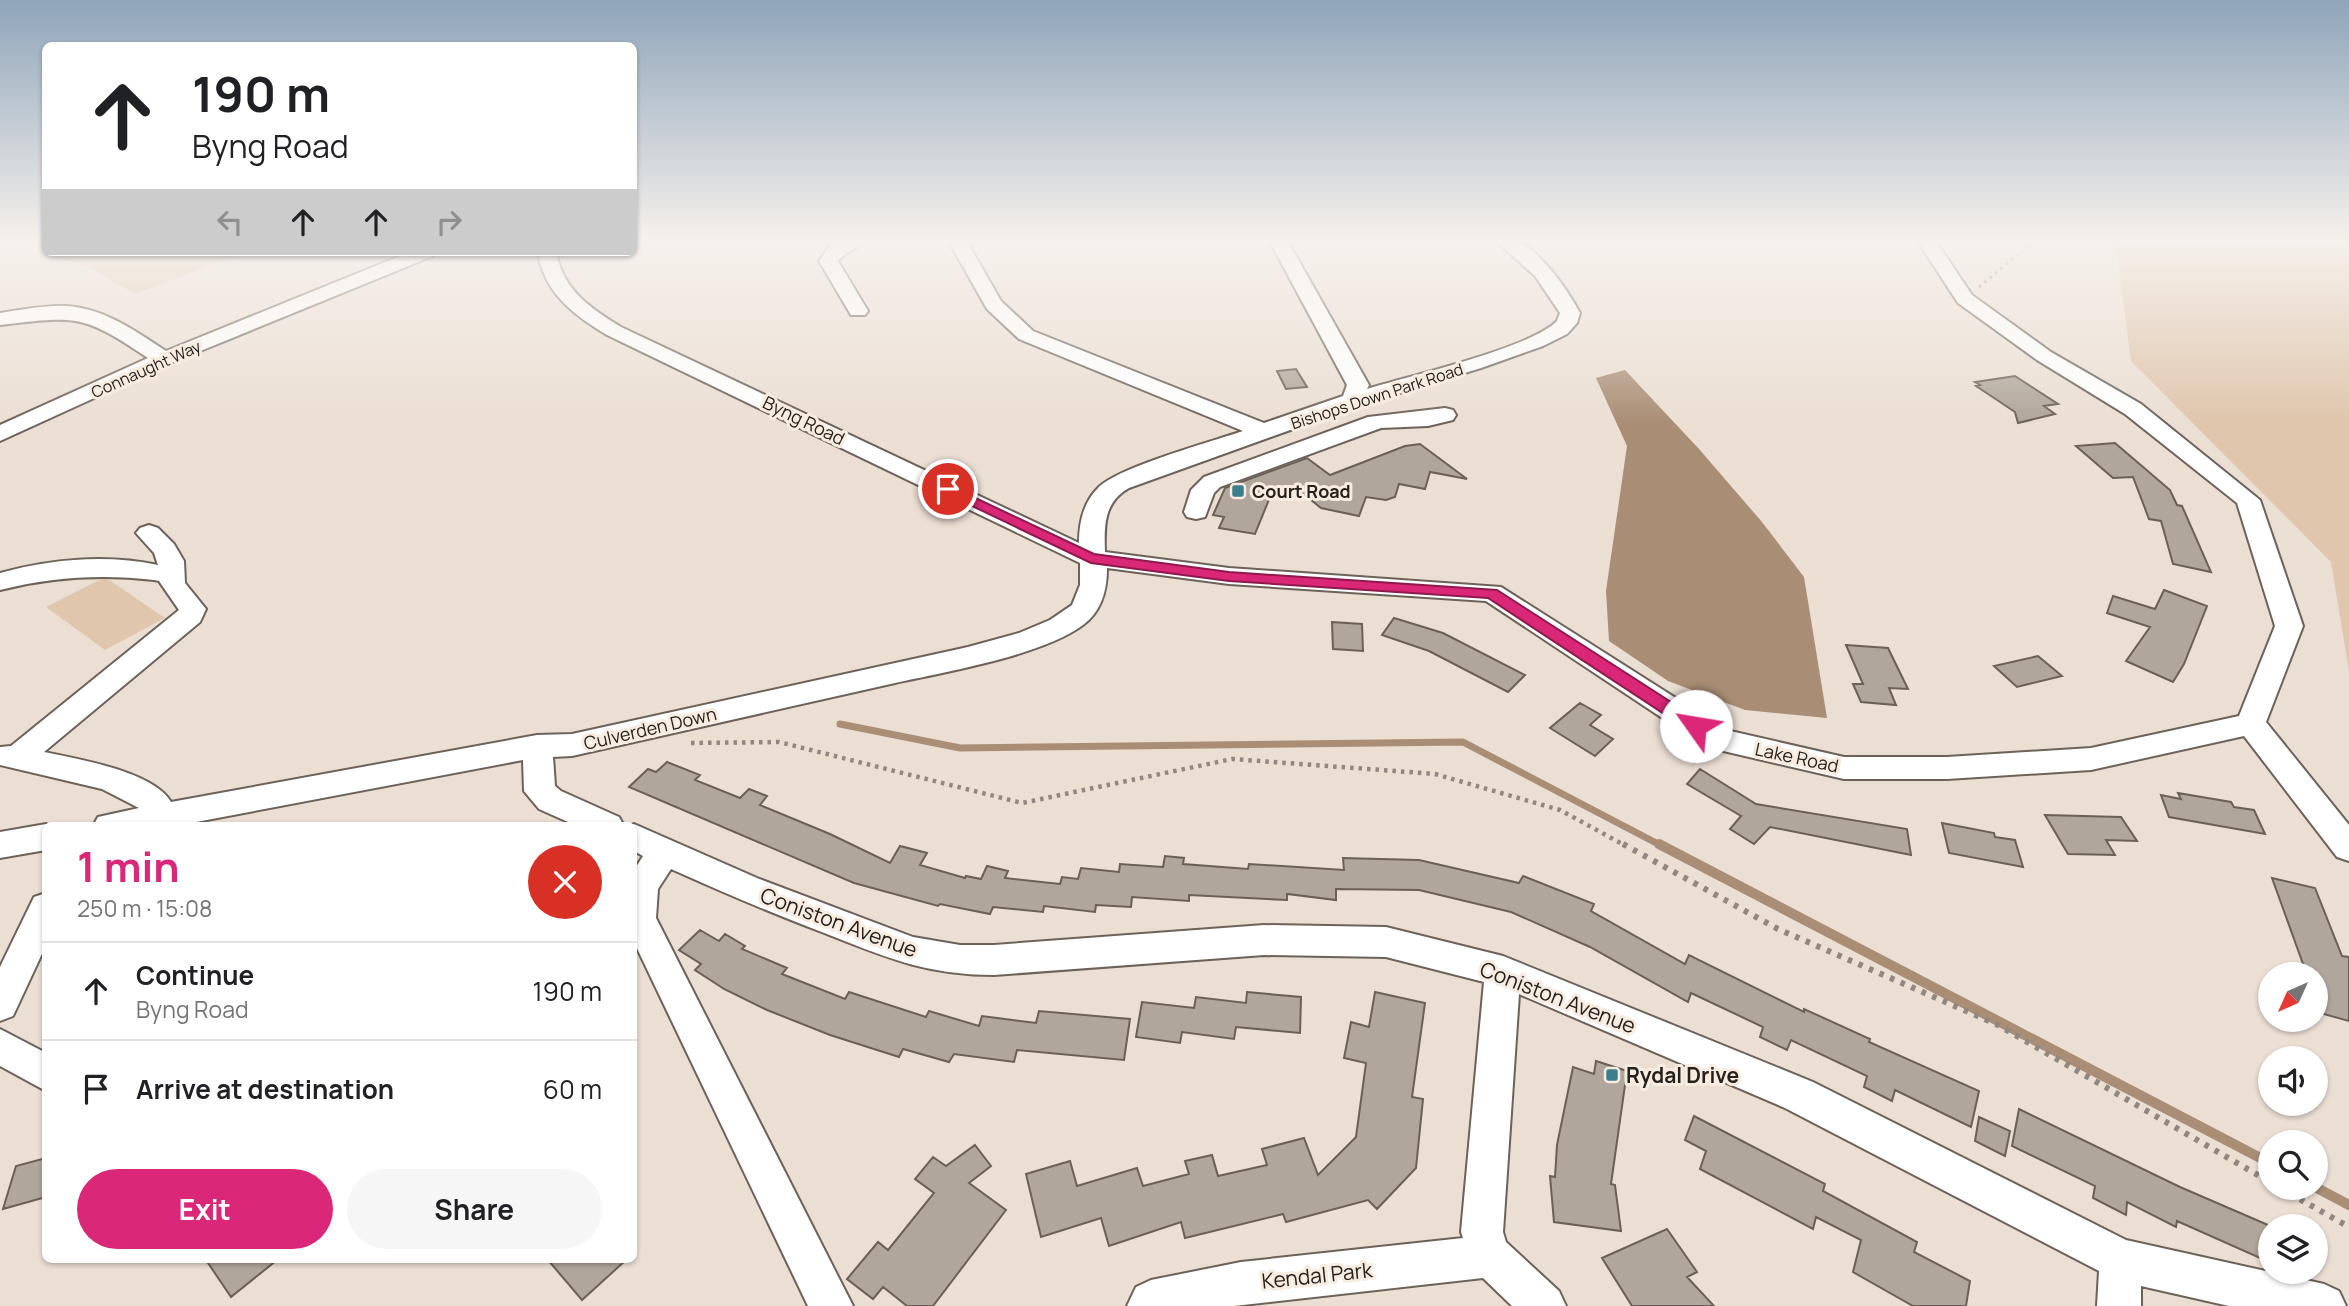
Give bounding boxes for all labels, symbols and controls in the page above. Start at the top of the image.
text: 190 m [192,60,330,127]
icon: ahead [77,70,168,161]
text: Byng Road [192,124,349,168]
icon: left [211,203,249,241]
icon: ahead [284,203,322,241]
icon: ahead [357,203,395,241]
icon: right [430,203,468,241]
street label: Connaught Way [88,335,205,403]
street label: Bishops Down Park Road [1288,358,1466,434]
street label: Byng Road [759,390,849,450]
pin [918,459,978,519]
icon: arrive [929,470,967,508]
place label: Court Road [1252,479,1351,503]
marker: Court Road [1230,483,1246,499]
position arrow [1659,689,1733,763]
street label: Culverden Down [581,701,719,755]
street label: Lake Road [1753,736,1841,778]
text: 1 min [77,837,180,895]
button: close [528,845,602,919]
street label: Coniston Avenue [757,881,921,963]
text: 250 m · 15:08 [77,892,212,924]
street label: Coniston Avenue [1476,954,1640,1040]
text: Continue [136,957,254,993]
north arrow [2258,962,2328,1032]
map controls [2258,962,2328,1284]
icon: ahead [77,972,115,1010]
text: 190 m [533,973,602,1009]
text: Byng Road [136,993,249,1025]
button: sound [2258,1046,2328,1116]
place label: Rydal Drive [1626,1061,1739,1089]
marker: Rydal Drive [1604,1067,1620,1083]
icon: arrive [77,1070,115,1108]
text: Arrive at destination [136,1071,394,1107]
text: 60 m [543,1071,602,1107]
button: search [2258,1130,2328,1200]
button: Exit [77,1169,333,1249]
button: Share [347,1169,602,1249]
button: layers [2258,1214,2328,1284]
street label: Kendal Park [1260,1255,1374,1295]

